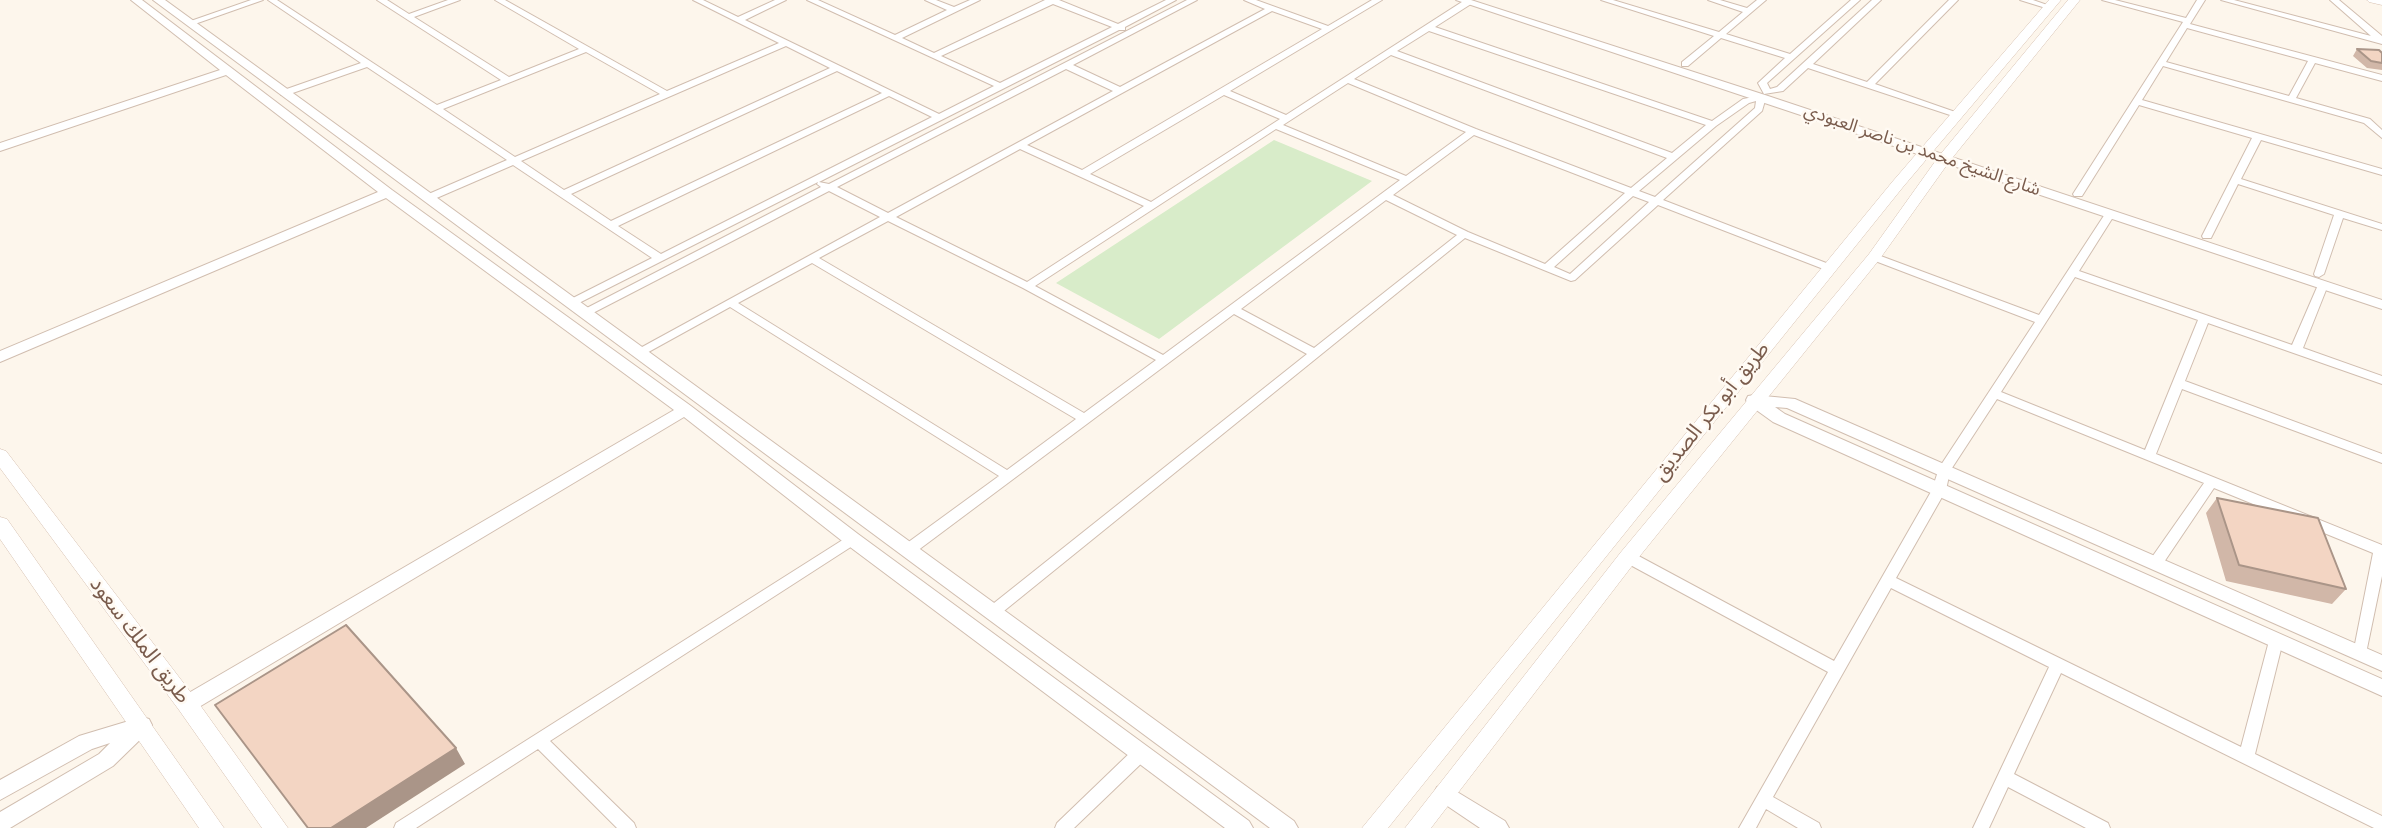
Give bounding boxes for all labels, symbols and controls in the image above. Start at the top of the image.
street label: شارع الشيخ محمد بن ناصر العبودي [1801,100,2043,202]
street label: طريق أبو بكر الصديق [1648,338,1776,486]
street label: طريق الملك سعود [83,573,195,709]

